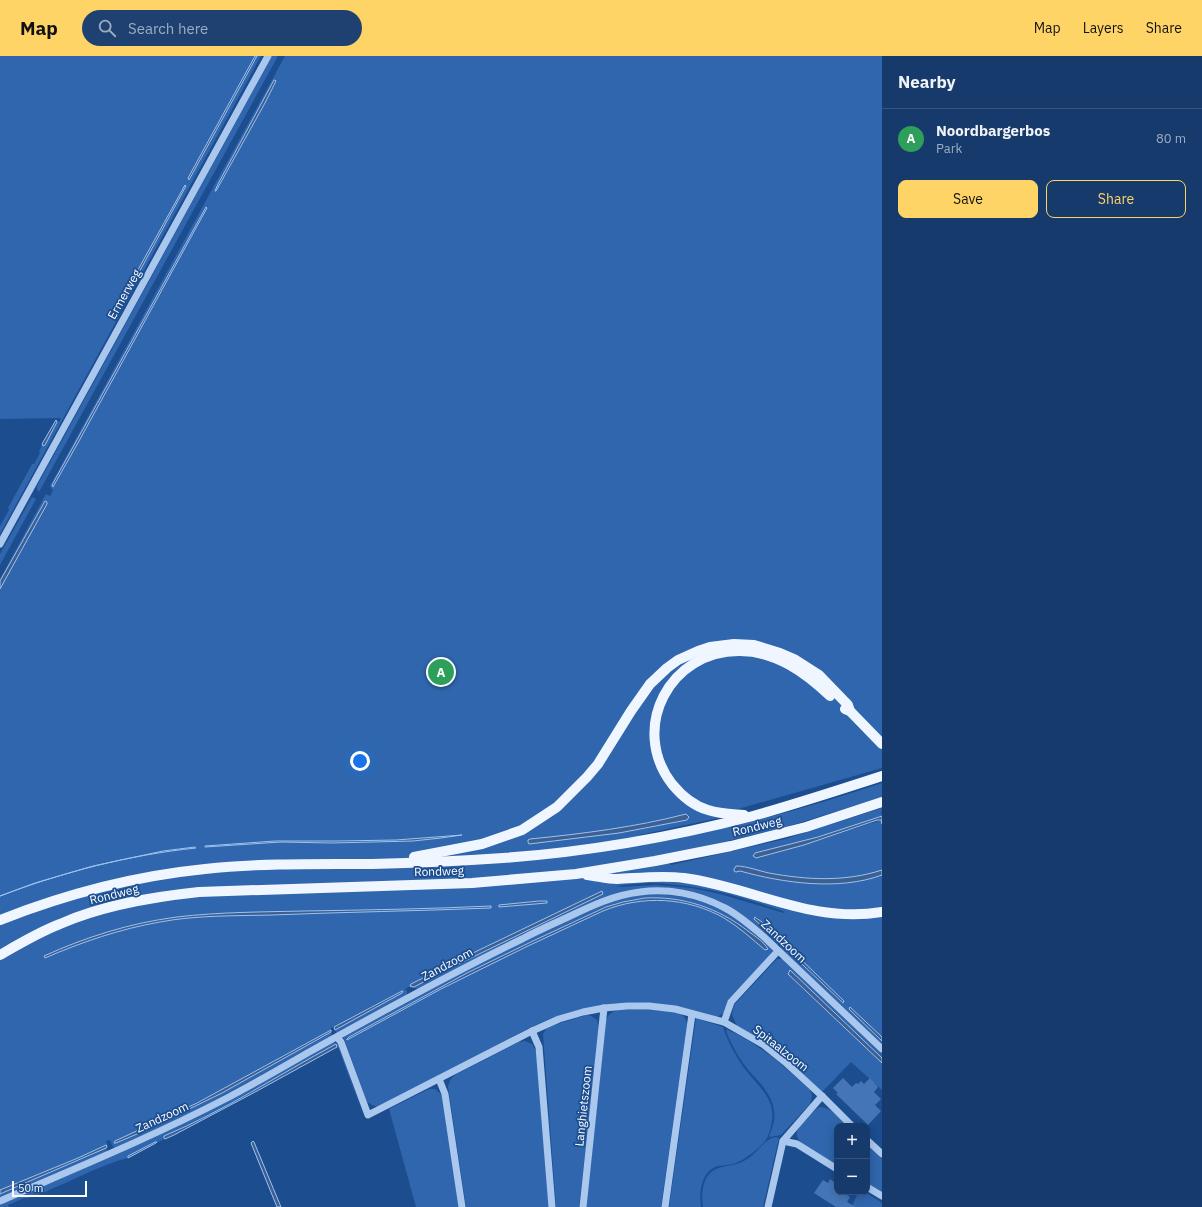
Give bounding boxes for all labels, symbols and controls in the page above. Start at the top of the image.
search box [82,10,362,46]
text: Map [20,16,58,40]
icon: search [96,17,118,39]
text: Search here [128,19,208,38]
text: Map [1034,19,1061,37]
text: Layers [1083,19,1124,37]
text: Share [1146,19,1182,37]
text: Nearby [898,71,956,93]
text: Noordbargerbos [936,121,1050,140]
text: A [907,130,915,147]
text: 80 m [1156,130,1186,147]
text: Park [936,140,962,157]
button: Save [898,180,1038,218]
button: Share [1046,180,1186,218]
street label: Ermerweg [104,266,144,322]
pin: A [428,657,454,687]
your location [350,751,370,771]
street label: Rondweg [731,813,784,839]
street label: Rondweg [414,863,465,879]
street label: Rondweg [88,881,141,907]
street label: Zandzoom [758,916,810,966]
street label: Zandzoom [419,944,475,984]
street label: Spitaalzoom [750,1022,812,1074]
street label: Langhietszoom [571,1065,595,1147]
street label: Zandzoom [133,1098,191,1136]
map controls [834,1123,870,1195]
button: + [834,1123,870,1159]
button: − [834,1159,870,1195]
scale bar [12,1179,87,1198]
text: 50 m [18,1181,43,1195]

